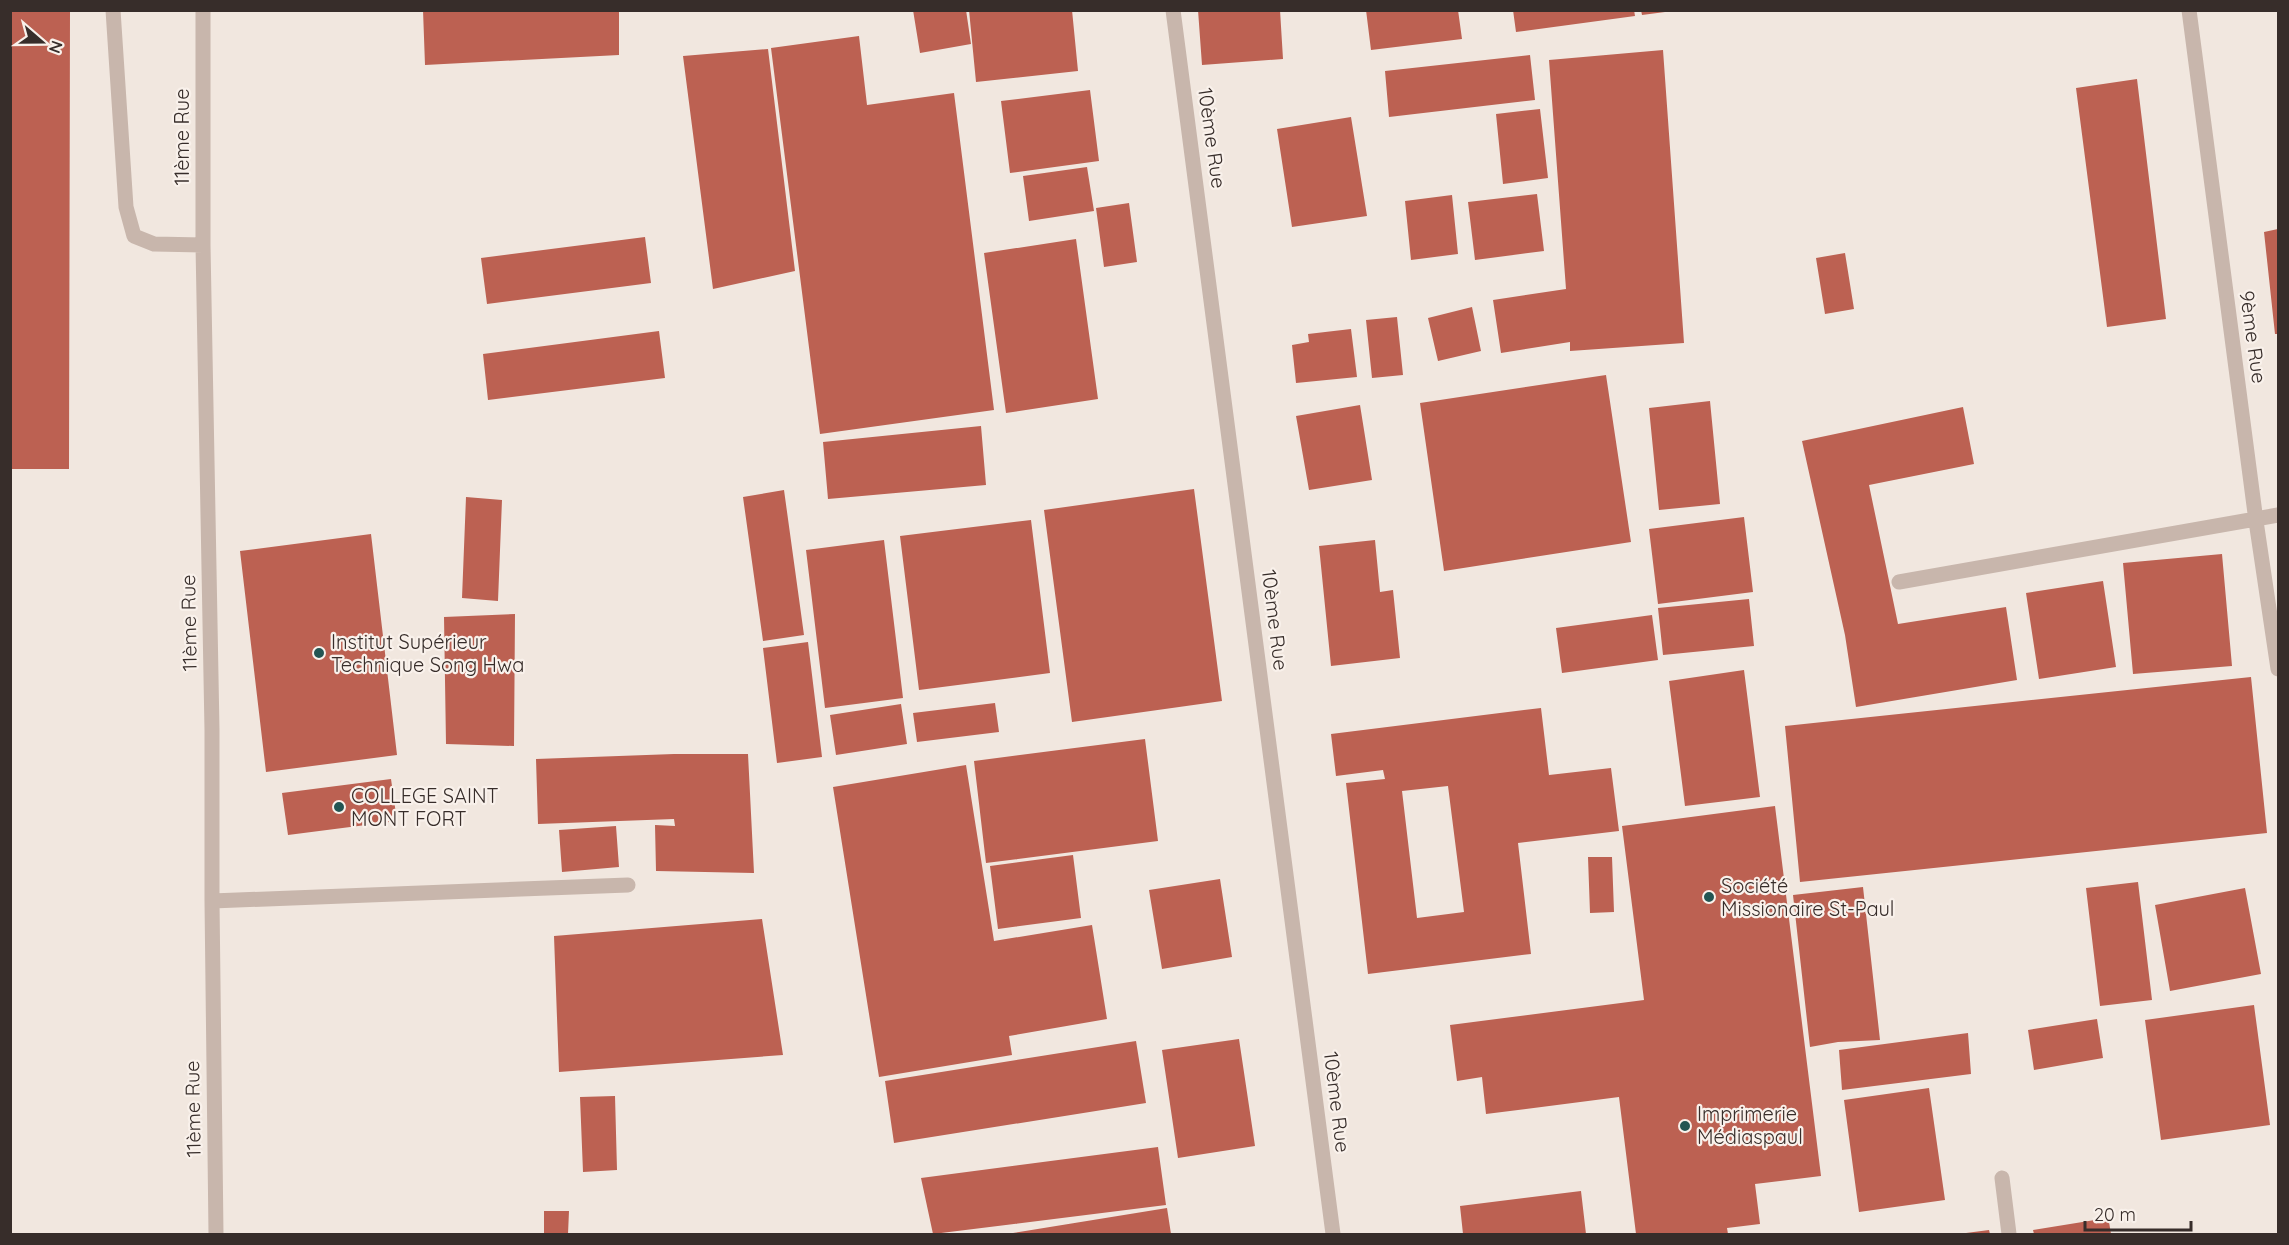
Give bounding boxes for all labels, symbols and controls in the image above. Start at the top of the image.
north arrow [12,12,72,72]
text: N [45,38,68,56]
street label: 10ème Rue [1193,86,1232,190]
street label: 11ème Rue [169,89,194,185]
street label: 9ème Rue [2235,289,2272,385]
street label: 10ème Rue [1257,568,1294,672]
street label: 11ème Rue [175,574,202,672]
place label: Institut Supérieur Technique Song Hwa [331,629,524,677]
marker: Institut Supérieur Technique Song Hwa [312,646,326,660]
place label: COLLEGE SAINT MONT FORT [351,783,499,831]
marker: COLLEGE SAINT MONT FORT [332,800,346,814]
place label: Société Missionaire St-Paul [1721,873,1894,921]
marker: Société Missionaire St-Paul [1702,890,1716,904]
street label: 10ème Rue [1319,1050,1356,1154]
street label: 11ème Rue [179,1060,206,1158]
place label: Imprimerie Médiaspaul [1697,1101,1803,1149]
marker: Imprimerie Médiaspaul [1678,1119,1692,1133]
scale bar [2085,1194,2192,1232]
text: 20 m [2094,1203,2136,1226]

